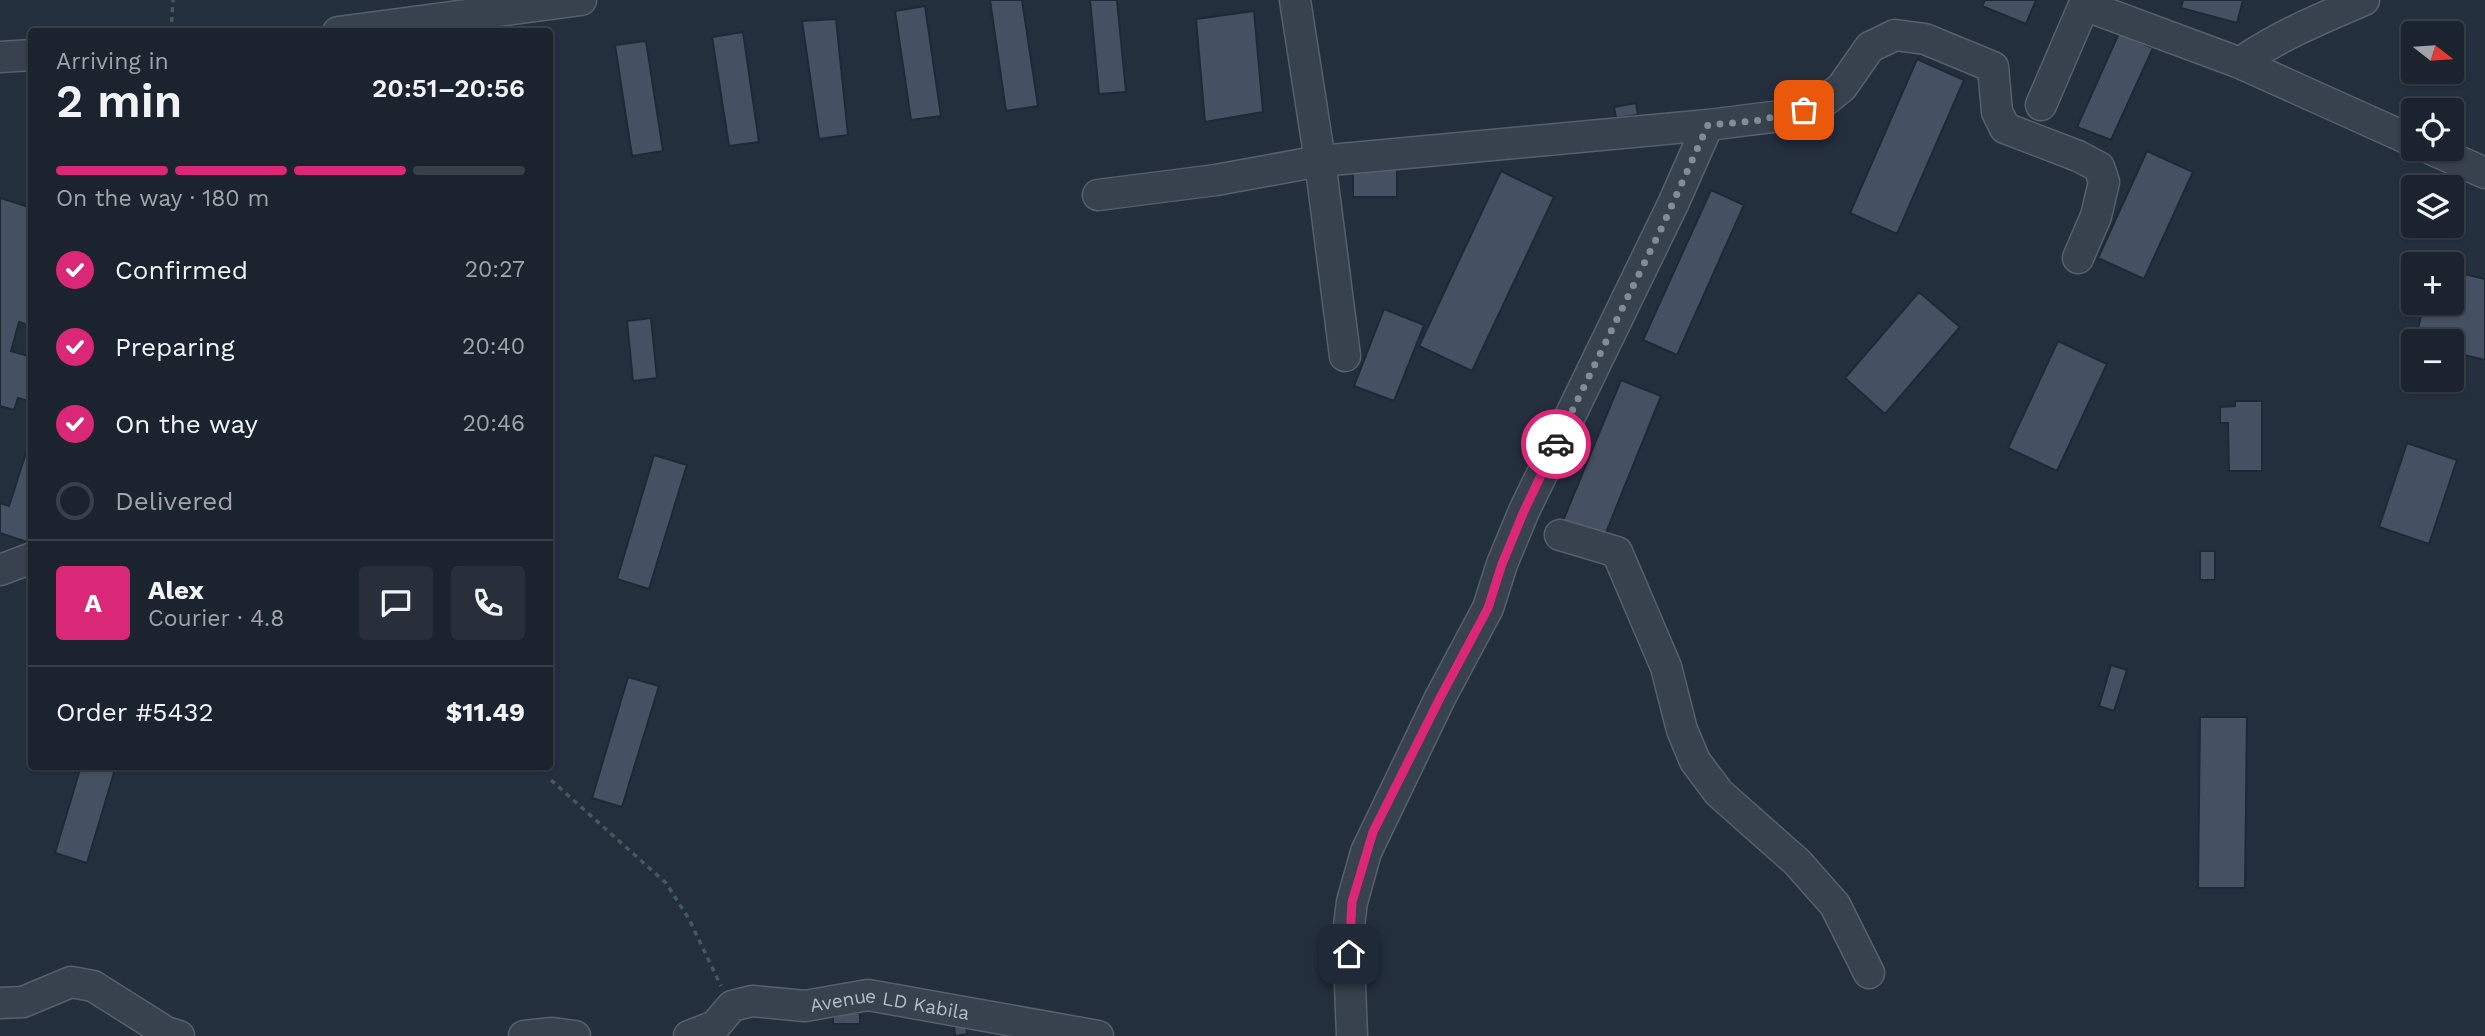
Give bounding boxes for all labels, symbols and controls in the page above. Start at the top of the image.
north arrow [2401,21,2464,84]
map controls [2401,21,2464,392]
text: Arriving in [56,48,169,75]
text: 20:51–20:56 [372,73,525,103]
text: 2 min [56,74,182,128]
pin [1774,80,1834,140]
icon: bag [1785,91,1823,129]
button: locate [2401,98,2464,161]
button: layers [2401,175,2464,238]
text: On the way · 180 m [56,185,269,212]
icon: check [56,251,94,289]
button: + [2401,252,2464,315]
text: Confirmed [115,255,248,285]
text: 20:27 [465,256,525,283]
icon: check [56,328,94,366]
button: − [2401,329,2464,392]
text: Preparing [115,332,235,362]
text: 20:40 [462,333,525,360]
icon: check [56,405,94,443]
text: On the way [115,409,258,439]
courier [1521,409,1591,479]
text: 20:46 [462,410,525,437]
icon: car [1537,425,1575,463]
text: Delivered [115,486,234,516]
button: chat [359,566,433,640]
button: phone [451,566,525,640]
text: Alex [148,575,204,605]
text: A [84,588,102,618]
text: Courier · 4.8 [148,605,284,632]
text: Order #5432 [56,697,214,727]
text: $11.49 [446,697,525,727]
pin [1319,924,1379,984]
icon: home [1330,935,1368,973]
street label: Avenue LD Kabila [808,983,972,1024]

